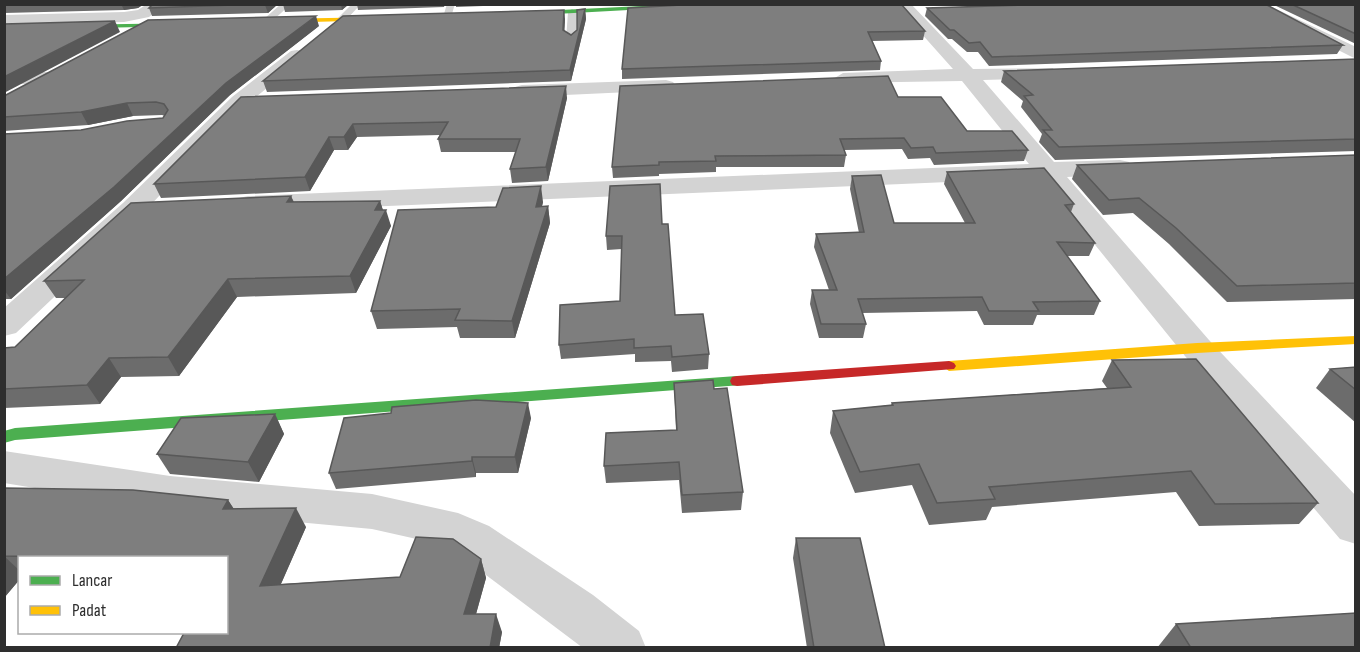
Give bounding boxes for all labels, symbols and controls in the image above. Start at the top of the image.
legend [18,556,228,634]
text: Lancar [72,570,112,591]
text: Padat [72,600,107,621]

